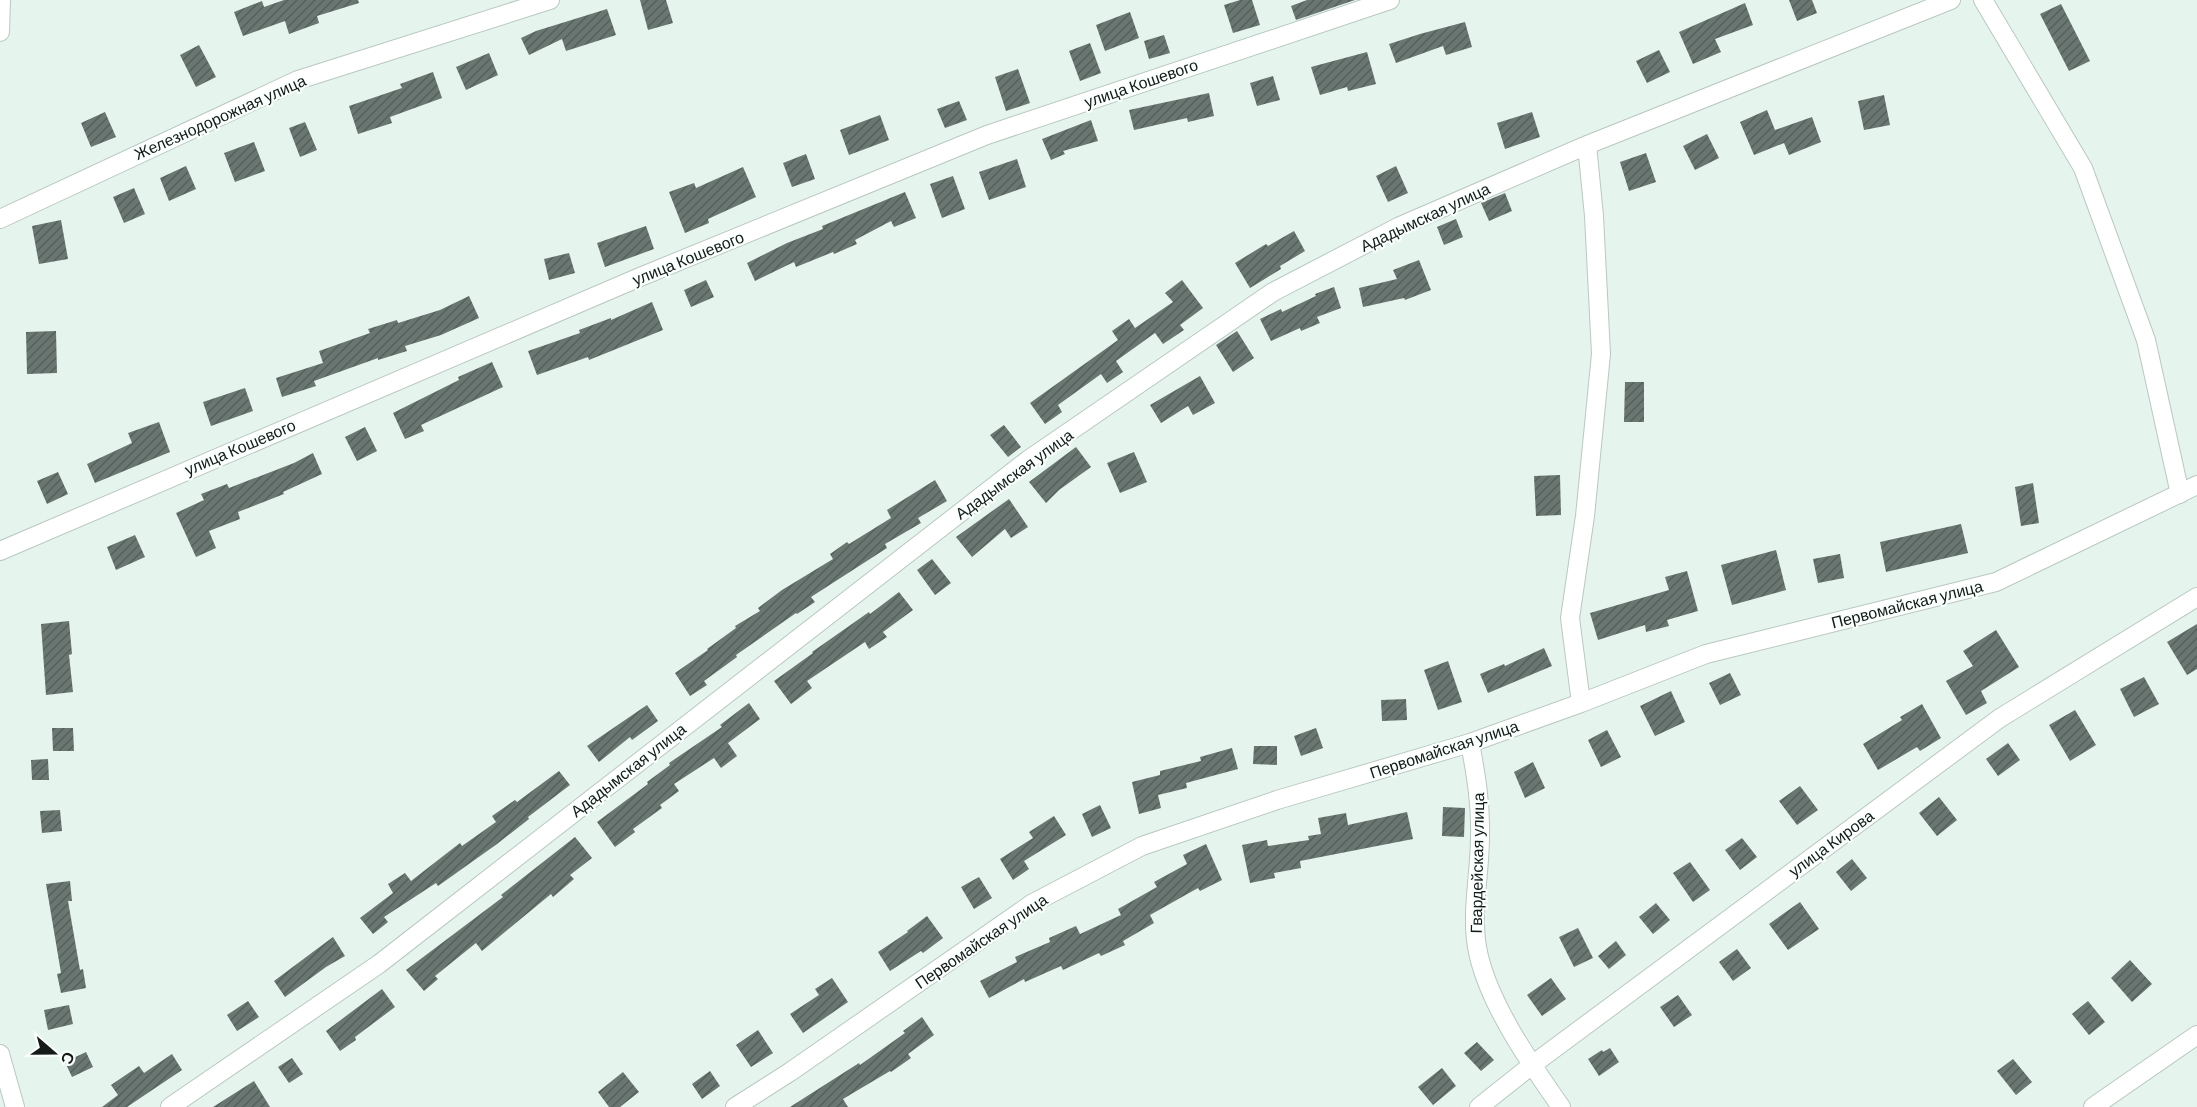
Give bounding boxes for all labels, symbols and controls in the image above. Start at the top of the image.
street label: улица Кошевого [1082,54,1200,111]
street label: Железнодорожная улица [131,70,309,163]
street label: Ададымская улица [1357,178,1493,255]
street label: улица Кошевого [629,226,747,289]
street label: улица Кошевого [181,415,298,478]
street label: Ададымская улица [951,424,1076,523]
street label: Первомайская улица [1829,575,1985,632]
street label: Первомайская улица [1367,715,1521,782]
street label: Ададымская улица [566,719,689,820]
street label: Гвардейская улица [1466,792,1487,934]
street label: улица Кирова [1784,805,1877,880]
street label: Первомайская улица [911,889,1051,992]
north arrow [24,1023,84,1083]
text: С [58,1050,79,1067]

